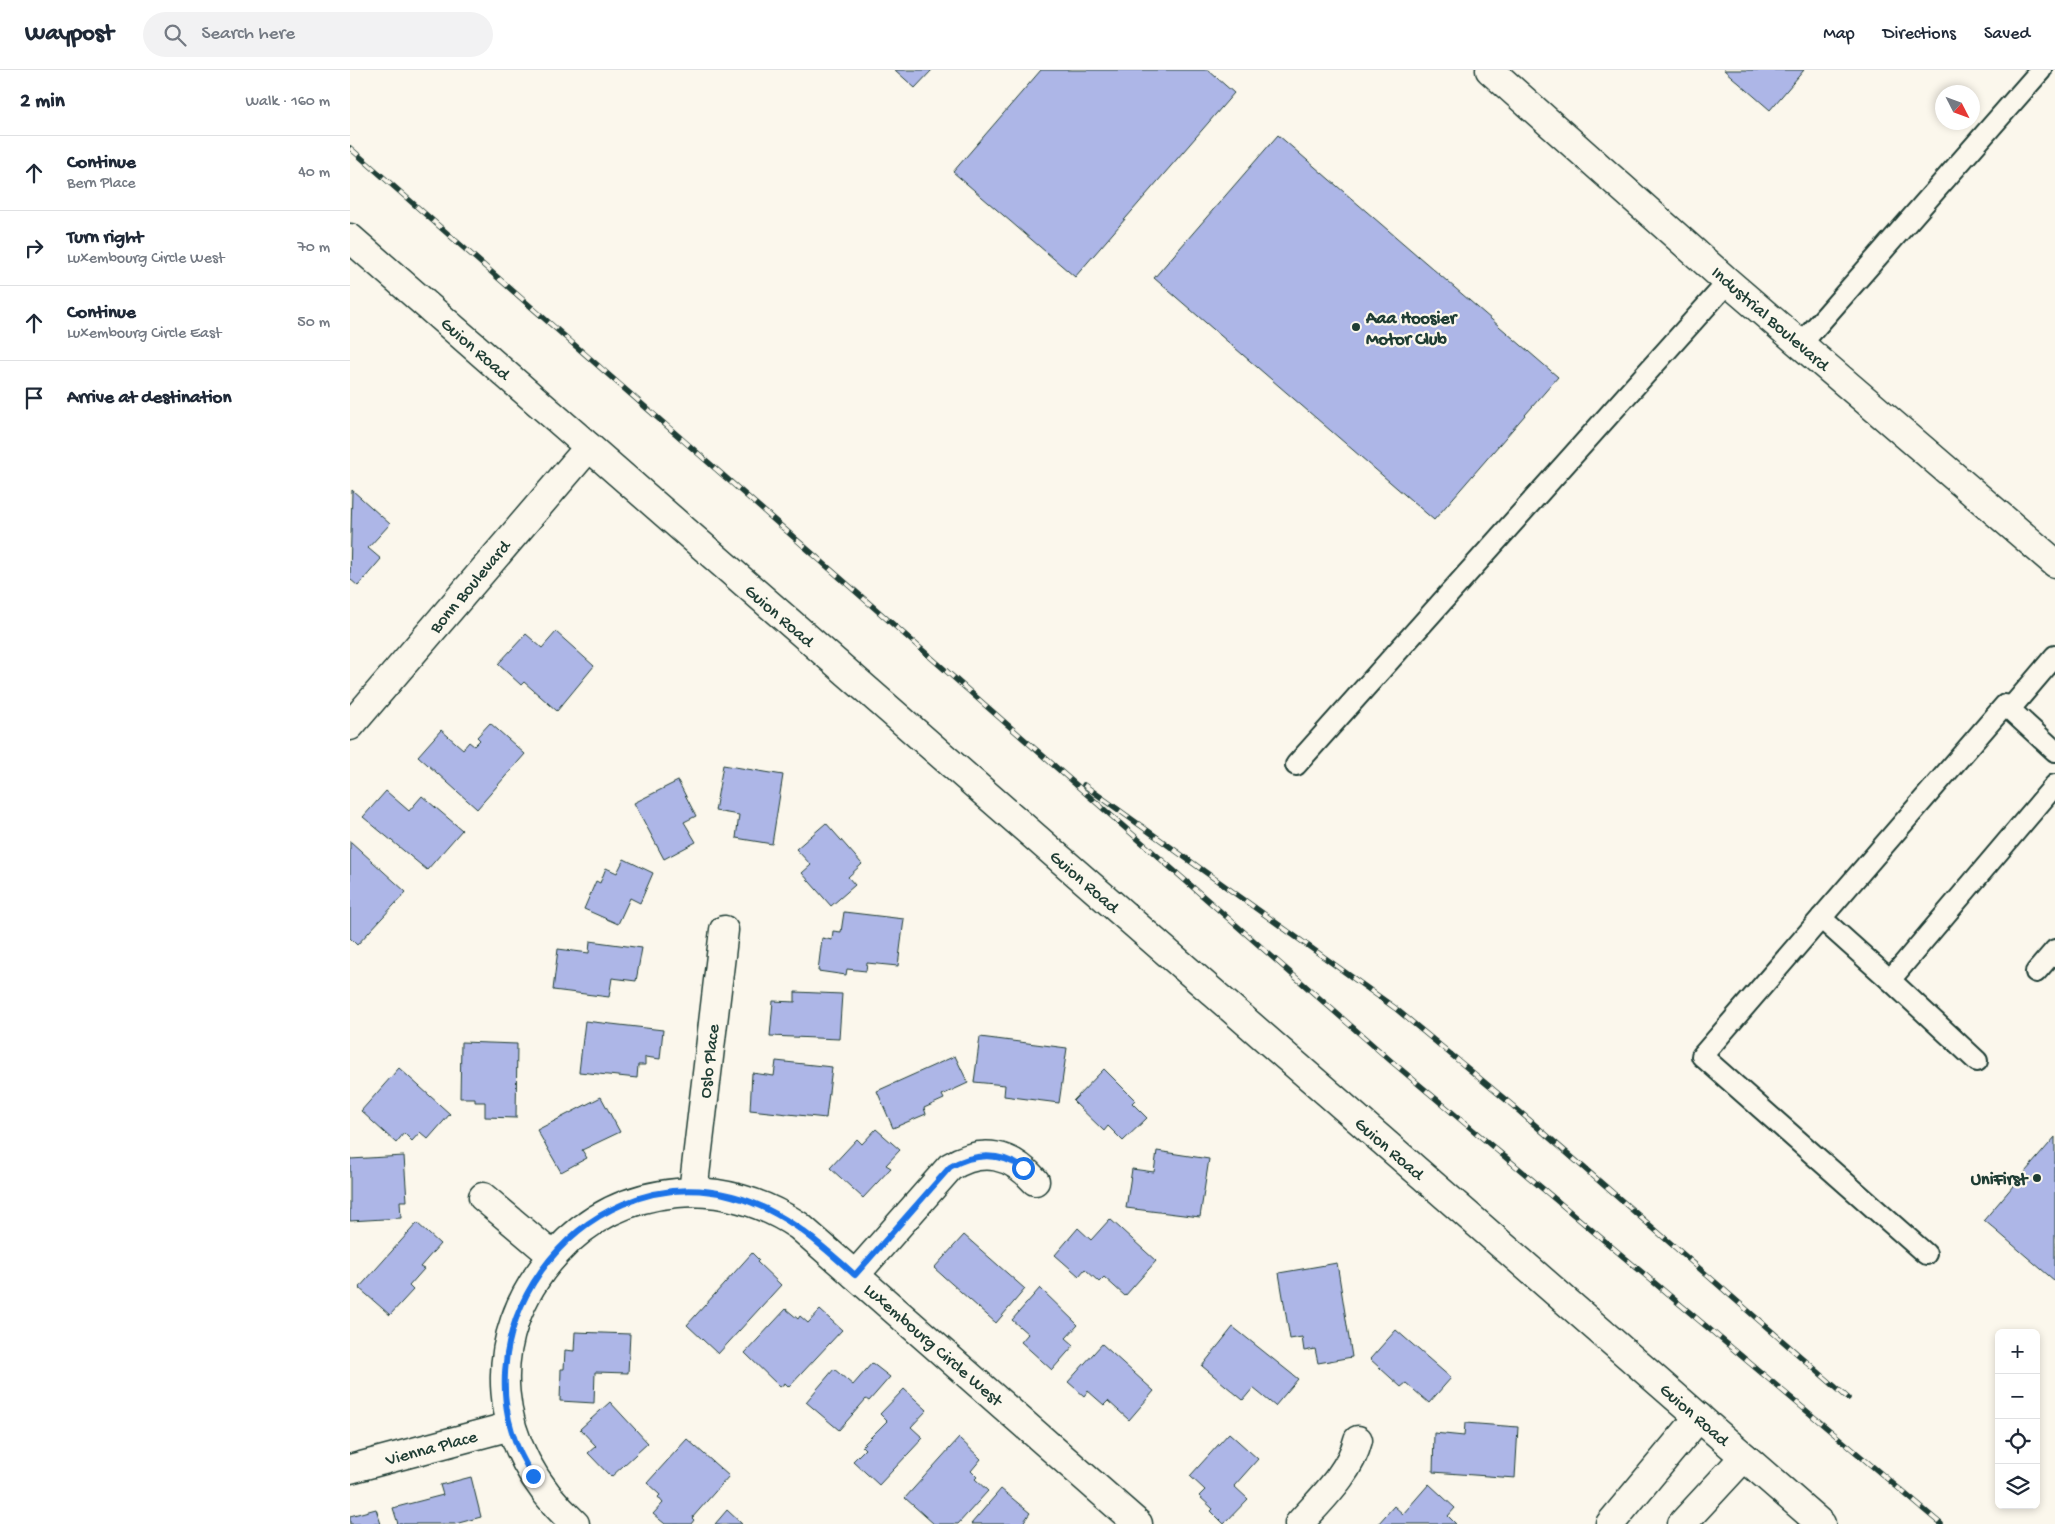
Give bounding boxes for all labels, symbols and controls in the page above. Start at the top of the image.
search box [143,12,493,57]
text: Waypost [25,20,113,49]
icon: search [161,21,189,49]
text: Search here [201,23,295,46]
text: Map [1823,24,1855,45]
text: Directions [1883,24,1956,45]
text: Saved [1984,24,2030,45]
north arrow [1935,85,1980,130]
text: 2 min [20,90,65,115]
text: Walk · 160 m [245,93,330,112]
text: Continue [67,152,136,175]
icon: ahead [20,159,48,187]
text: 40 m [298,164,330,183]
text: Bern Place [67,175,135,194]
text: Turn right [67,227,143,250]
icon: right [20,234,48,262]
text: 70 m [297,239,330,258]
text: Luxembourg Circle West [67,250,224,269]
street label: Industrial Boulevard [1706,263,1834,378]
text: Continue [67,302,136,325]
icon: ahead [20,309,48,337]
place label: Aaa Hoosier Motor Club [1365,309,1459,351]
text: 50 m [297,314,330,333]
street label: Guion Road [435,314,514,387]
marker: Aaa Hoosier Motor Club [1350,321,1362,333]
text: Luxembourg Circle East [67,325,221,344]
icon: arrive [20,384,48,412]
text: Arrive at destination [67,387,231,410]
street label: Bonn Boulevard [425,536,517,639]
street label: Guion Road [739,581,818,654]
street label: Guion Road [1044,847,1123,920]
street label: Oslo Place [696,1022,726,1099]
street label: Guion Road [1349,1114,1428,1187]
route start [1012,1157,1035,1180]
place label: UniFirst [1971,1170,2029,1191]
marker: UniFirst [2031,1172,2043,1184]
street label: Luxembourg Circle West [859,1280,1007,1413]
map controls [1995,1329,2040,1509]
button: + [1995,1329,2040,1374]
button: − [1995,1374,2040,1419]
street label: Guion Road [1654,1380,1733,1453]
button: locate [1995,1419,2040,1464]
street label: Vienna Place [383,1427,480,1472]
button: layers [1995,1464,2040,1509]
route end [522,1465,545,1488]

